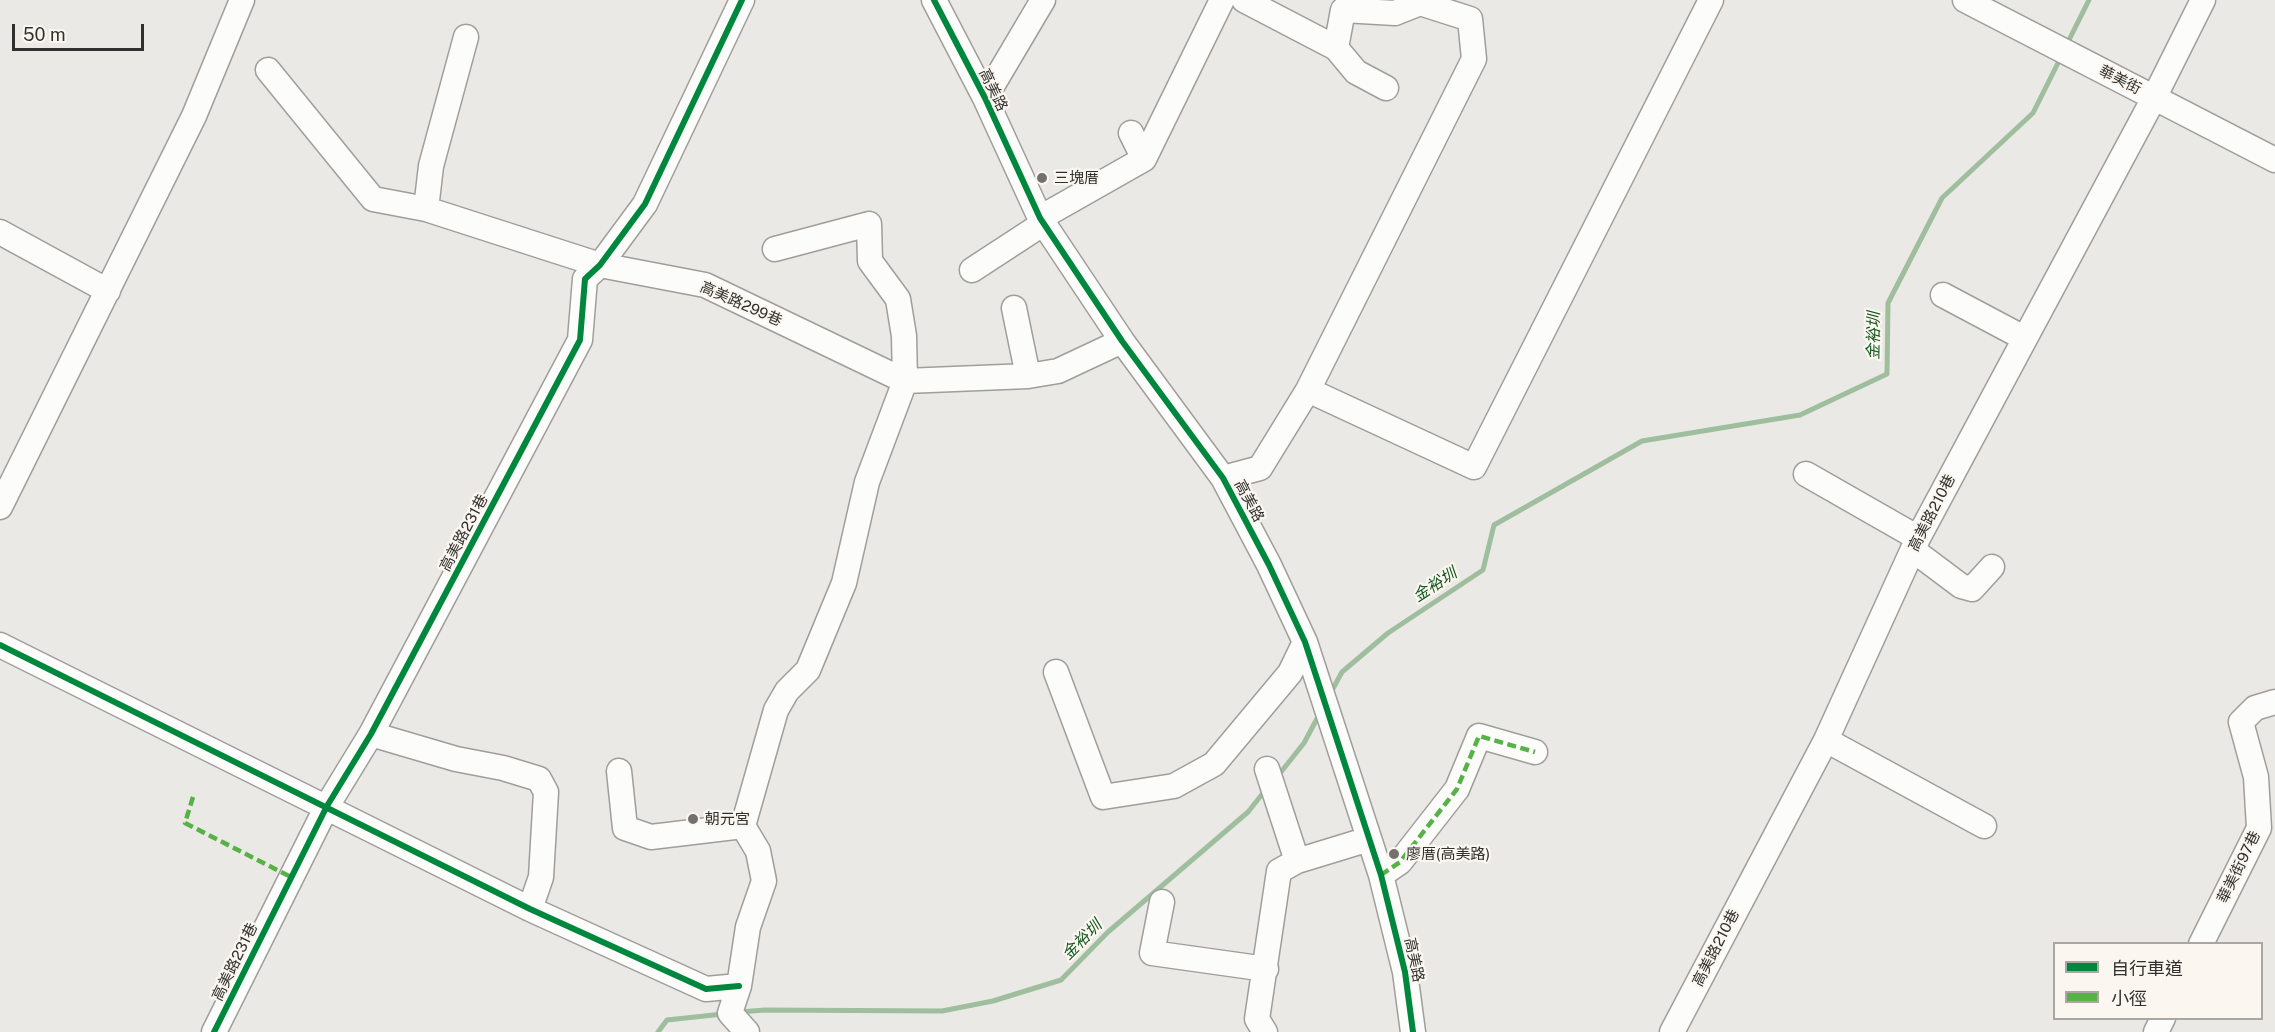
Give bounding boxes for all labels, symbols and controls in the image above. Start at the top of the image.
scale bar [15,12,147,50]
text: 50 m [23,24,66,45]
street label: 華美街 [2096,62,2144,98]
street label: 高美路 [975,66,1011,114]
place label: 三塊厝 [1054,169,1099,187]
marker: 三塊厝 [1035,171,1049,185]
street label: 高美路299巷 [697,278,785,330]
water label: 金裕圳 [1864,312,1884,360]
street label: 高美路210巷 [1905,471,1959,555]
street label: 高美路 [1230,477,1268,525]
street label: 高美路231巷 [436,491,492,575]
water label: 金裕圳 [1410,564,1460,606]
place label: 朝元宮 [705,810,750,828]
marker: 朝元宮 [686,812,700,826]
street label: 華美街97巷 [2214,828,2264,906]
place label: 廖厝(高美路) [1406,845,1490,863]
marker: 廖厝(高美路) [1387,847,1401,861]
street label: 高美路210巷 [1689,906,1743,990]
water label: 金裕圳 [1058,916,1106,964]
street label: 高美路231巷 [208,920,262,1004]
street label: 高美路 [1401,936,1427,984]
legend [2053,942,2263,1020]
text: 自行車道 [2111,958,2183,979]
text: 小徑 [2111,988,2147,1009]

